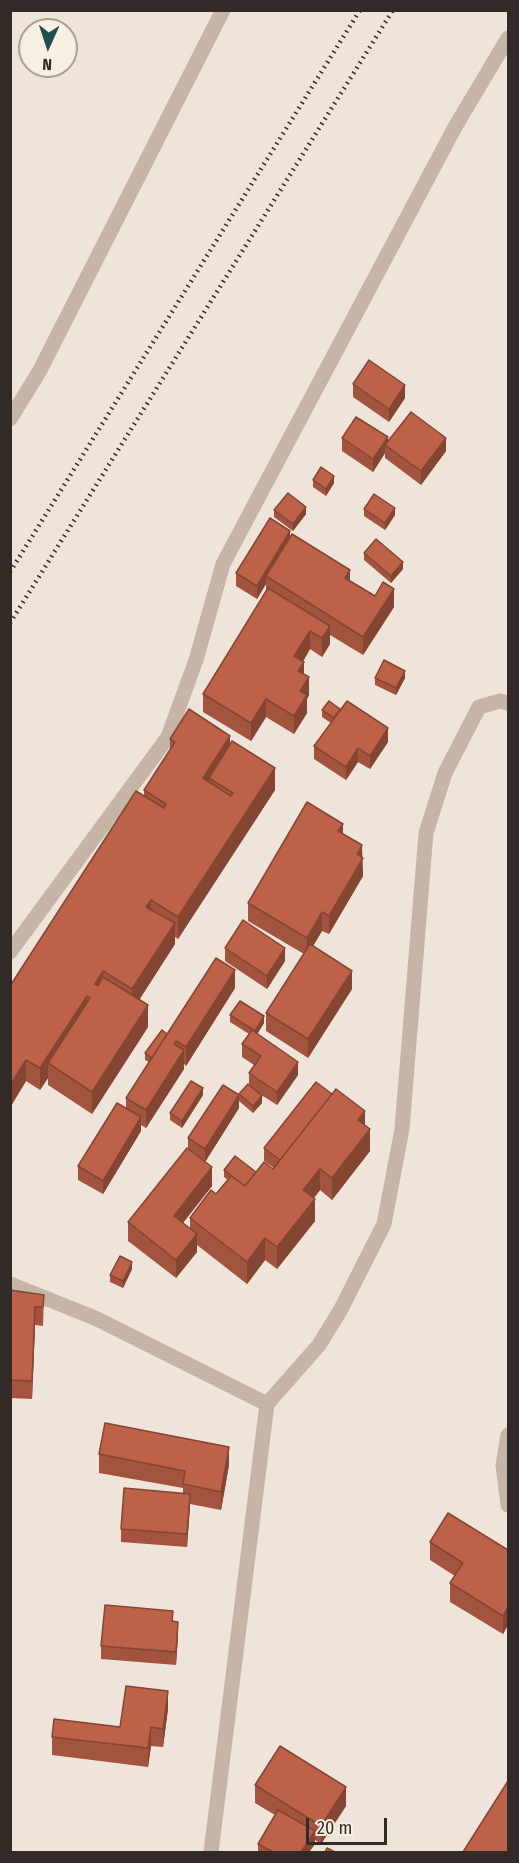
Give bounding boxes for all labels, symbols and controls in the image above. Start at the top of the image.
north arrow [18,18,78,78]
text: N [42,55,52,74]
scale bar [309,1806,390,1844]
text: 20 m [317,1817,352,1839]

